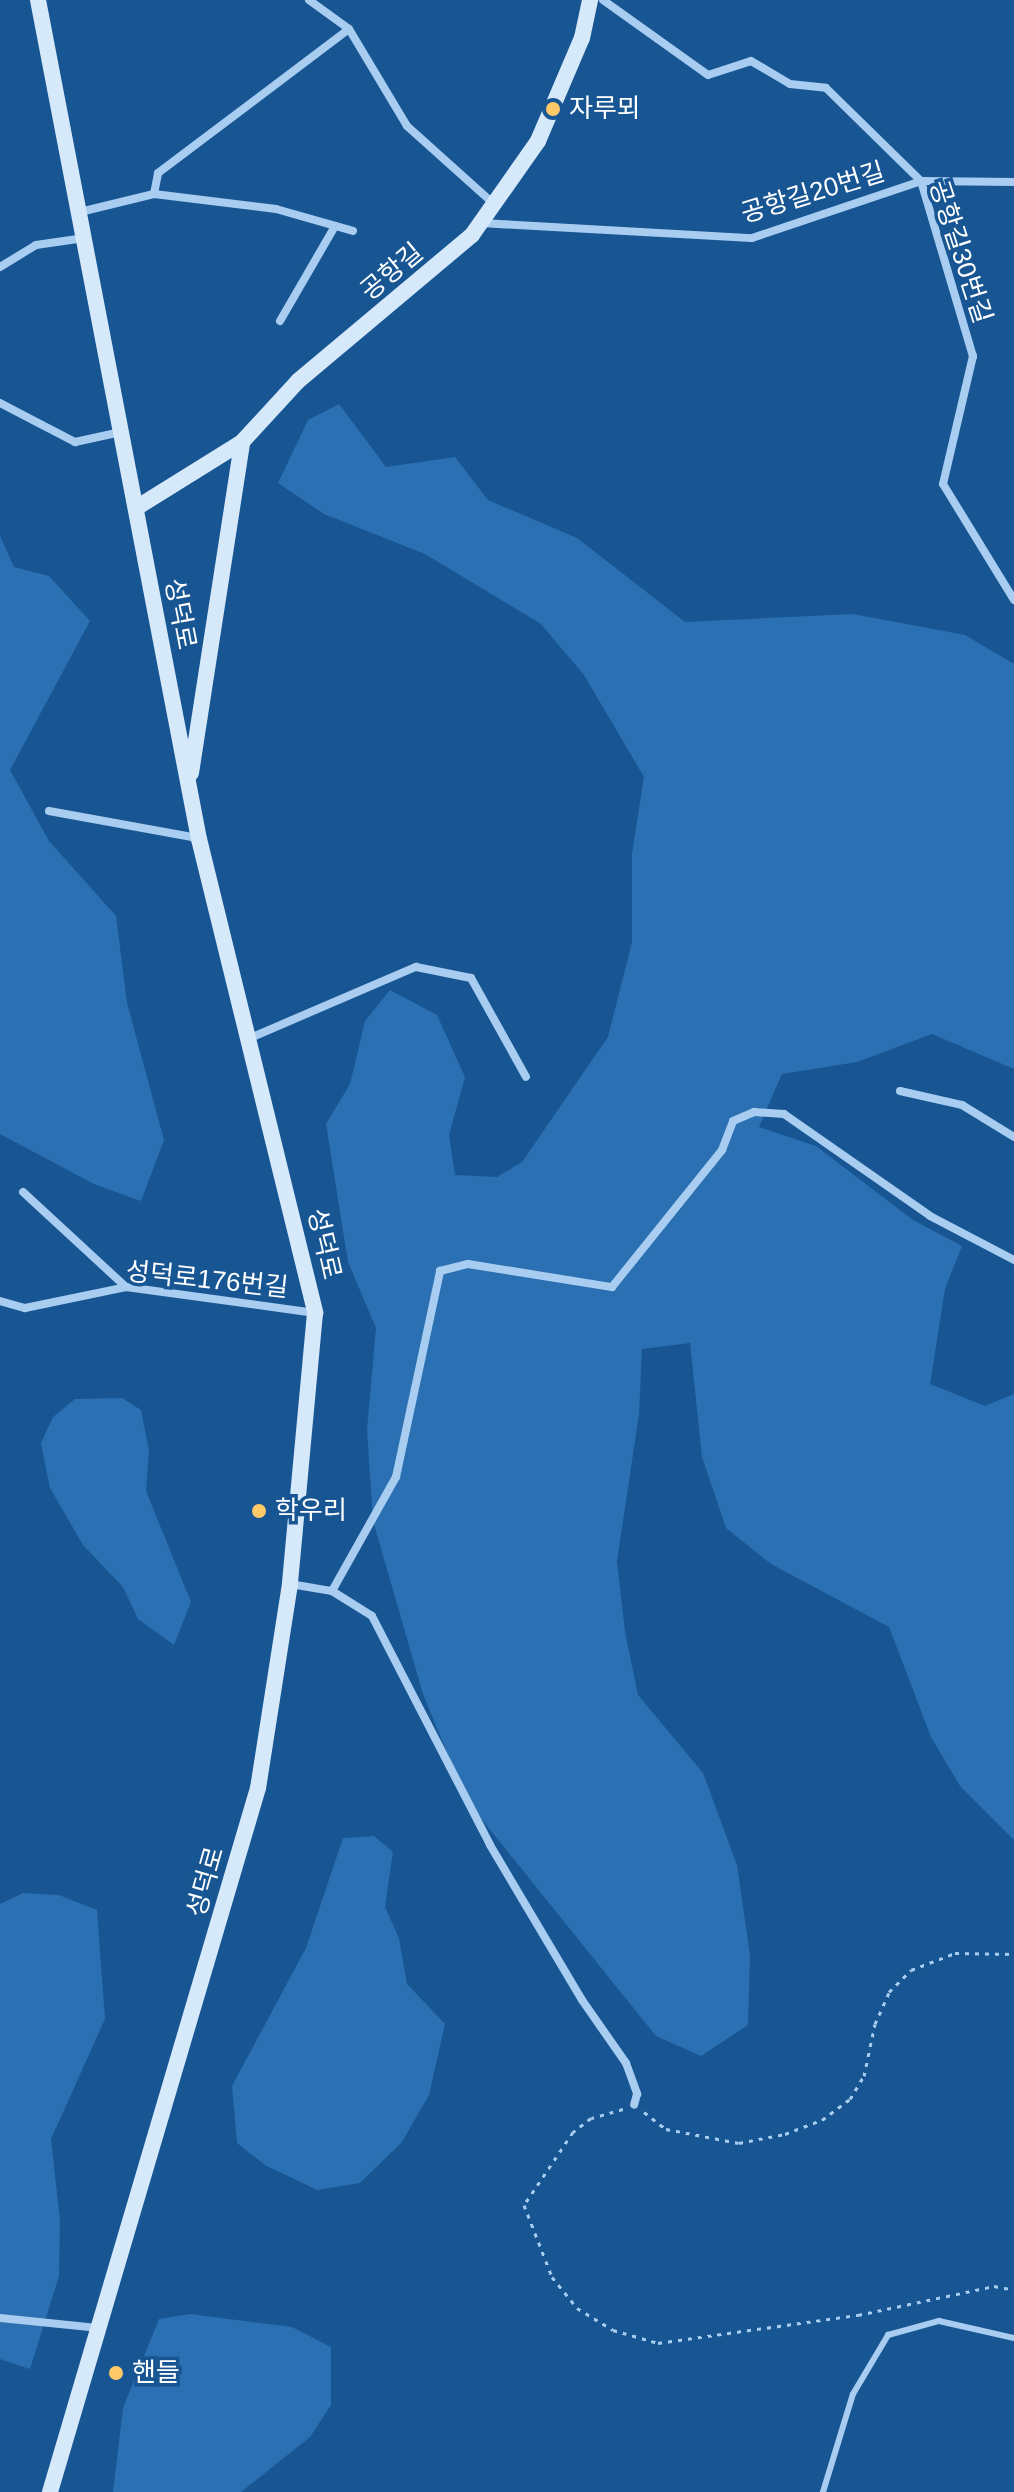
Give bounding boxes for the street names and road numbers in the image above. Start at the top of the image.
street label: 공항길20번길 [737,156,889,230]
street label: 공항길30번길 [922,177,998,327]
street label: 공항길 [354,237,430,307]
street label: 성덕로 [158,576,202,652]
street label: 성덕로 [301,1206,347,1282]
street label: 성덕로176번길 [124,1256,290,1304]
street label: 성덕로 [181,1843,231,1921]

